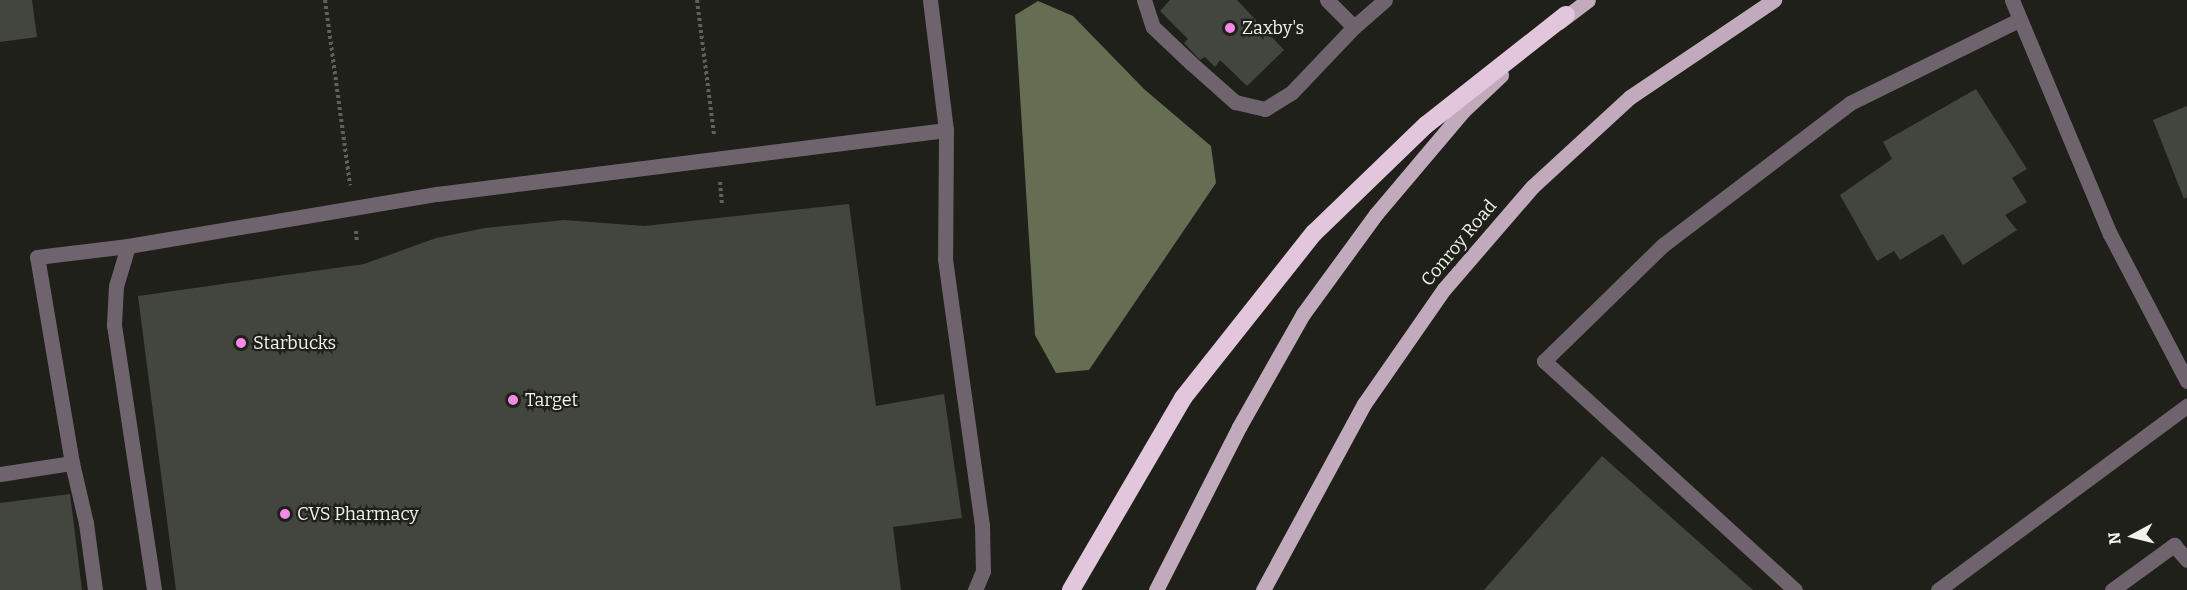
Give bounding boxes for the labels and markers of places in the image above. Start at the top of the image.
place label: Zaxby's [1242,17,1304,39]
marker: Zaxby's [1223,21,1237,35]
place label: Starbucks [253,332,336,354]
marker: Starbucks [234,336,248,350]
place label: Target [525,389,578,411]
marker: Target [506,393,520,407]
place label: CVS Pharmacy [297,503,419,525]
marker: CVS Pharmacy [278,507,292,521]

